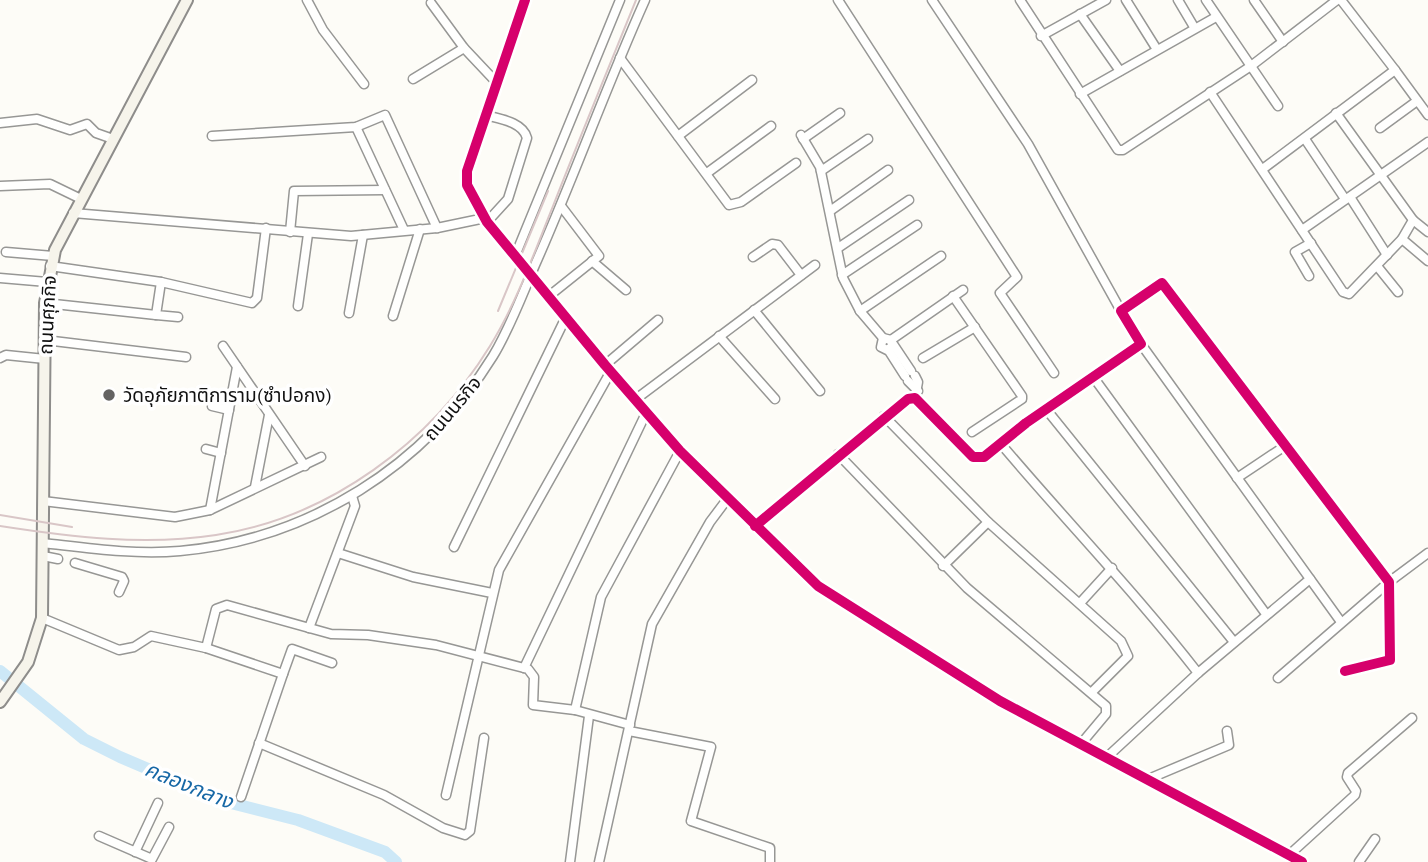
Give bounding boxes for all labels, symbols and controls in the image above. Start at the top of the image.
street label: ถนนศุภกิจ [32,275,62,355]
street label: ถนนนรกิจ [417,370,487,446]
place label: วัดอุภัยภาติการาม(ซำปอกง) [123,382,332,408]
marker: วัดอุภัยภาติการาม(ซำปอกง) [101,387,117,403]
water label: คลองกลาง [141,754,239,816]

